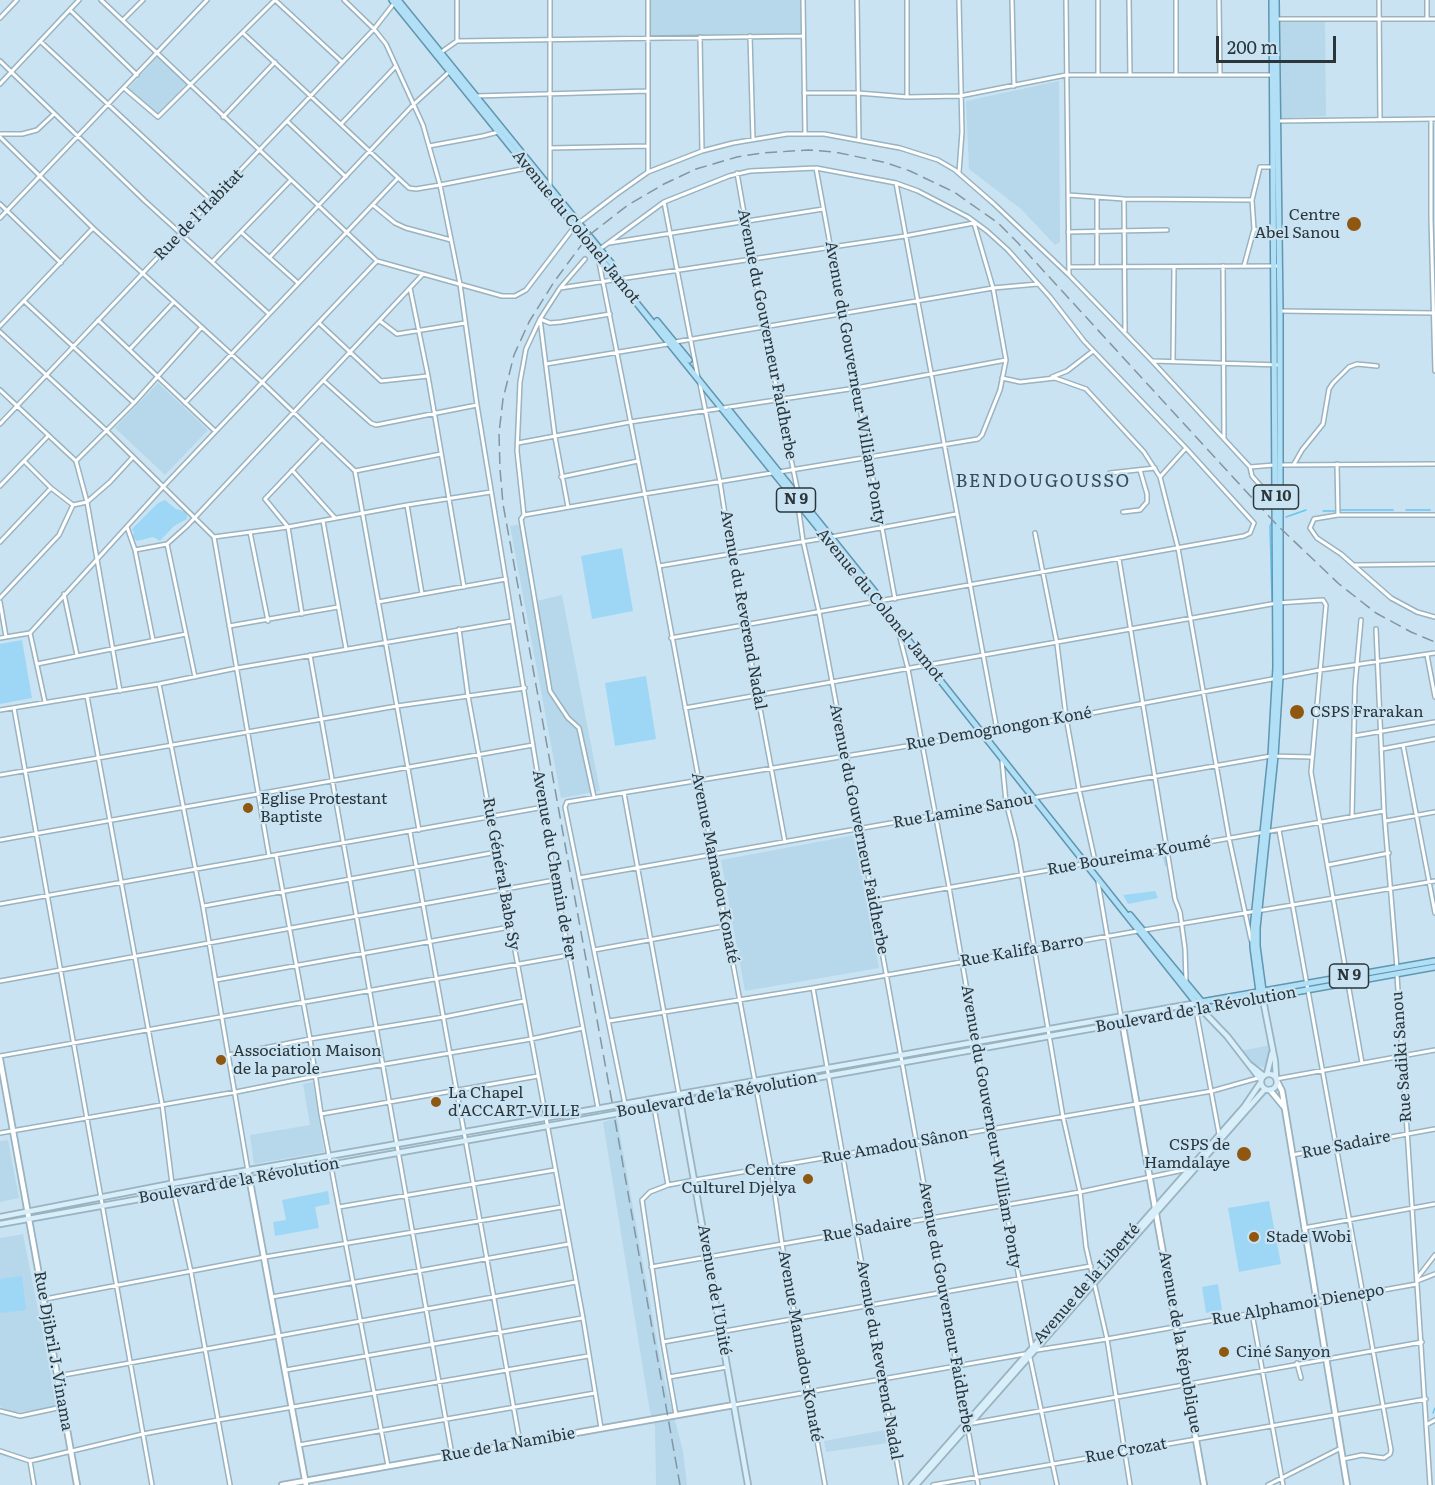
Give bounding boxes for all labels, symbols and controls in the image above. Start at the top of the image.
scale bar [1219,24,1339,62]
text: 200 m [1227,33,1278,60]
street label: Avenue du Colonel Jamot [508,146,644,308]
street label: Rue de l'Habitat [150,165,248,265]
place label: Centre Abel Sanou [1254,205,1340,243]
street label: Avenue du Gouverneur Faidherbe [733,207,801,461]
marker: Centre Abel Sanou [1345,215,1363,233]
street label: Avenue du Gouverneur William Ponty [821,240,889,526]
district label: BENDOUGOUSSO [955,471,1131,493]
road number: N 10 [1254,485,1298,509]
road number: N 9 [776,488,816,512]
street label: Avenue du Reverend Nadal [716,509,770,711]
street label: Avenue du Colonel Jamot [812,524,948,686]
street label: Avenue du Gouverneur Faidherbe [825,702,893,956]
place label: CSPS Frarakan [1310,702,1424,722]
street label: Rue Demognongon Koné [905,703,1093,755]
marker: CSPS Frarakan [1288,703,1306,721]
street label: Avenue du Chemin de Fer [528,768,580,962]
street label: Avenue Mamadou Konaté [687,771,743,965]
place label: Eglise Protestant Baptiste [260,789,387,827]
street label: Rue Lamine Sanou [891,789,1035,833]
street label: Rue Général Baba Sy [478,796,524,952]
marker: Eglise Protestant Baptiste [241,801,255,815]
street label: Rue Boureima Koumé [1046,832,1212,880]
street label: Rue Kalifa Barro [959,931,1085,971]
road number: N 9 [1330,964,1368,988]
street label: Boulevard de la Révolution [1094,983,1298,1037]
street label: Avenue du Gouverneur William Ponty [957,984,1025,1270]
street label: Rue Sadiki Sanou [1388,991,1416,1123]
place label: Association Maison de la parole [233,1041,382,1079]
marker: Association Maison de la parole [214,1053,228,1067]
street label: Boulevard de la Révolution [615,1068,819,1122]
place label: La Chapel d'ACCART-VILLE [448,1083,580,1121]
marker: La Chapel d'ACCART-VILLE [429,1095,443,1109]
street label: Rue Amadou Sânon [820,1124,970,1168]
street label: Rue Sadaire [1300,1127,1392,1163]
place label: CSPS de Hamdalaye [1144,1135,1230,1173]
marker: CSPS de Hamdalaye [1235,1145,1253,1163]
street label: Boulevard de la Révolution [137,1154,341,1208]
place label: Centre Culturel Djelya [682,1160,796,1198]
marker: Centre Culturel Djelya [801,1172,815,1186]
street label: Avenue du Gouverneur Faidherbe [914,1180,978,1434]
street label: Rue Sadaire [821,1212,913,1246]
street label: Avenue de la Liberté [1030,1220,1144,1348]
street label: Avenue de l'Unité [693,1223,735,1357]
place label: Stade Wobi [1266,1227,1351,1247]
marker: Stade Wobi [1247,1230,1261,1244]
street label: Avenue Mamadou Konaté [774,1249,826,1443]
street label: Avenue de la République [1155,1249,1205,1435]
street label: Avenue du Reverend Nadal [852,1259,906,1461]
street label: Rue Djibril J. Vinama [29,1269,77,1433]
street label: Rue Alphamoi Dienepo [1210,1280,1386,1330]
place label: Ciné Sanyon [1236,1342,1331,1362]
marker: Ciné Sanyon [1217,1345,1231,1359]
street label: Rue de la Namibie [439,1424,577,1466]
street label: Rue Crozat [1084,1434,1168,1468]

